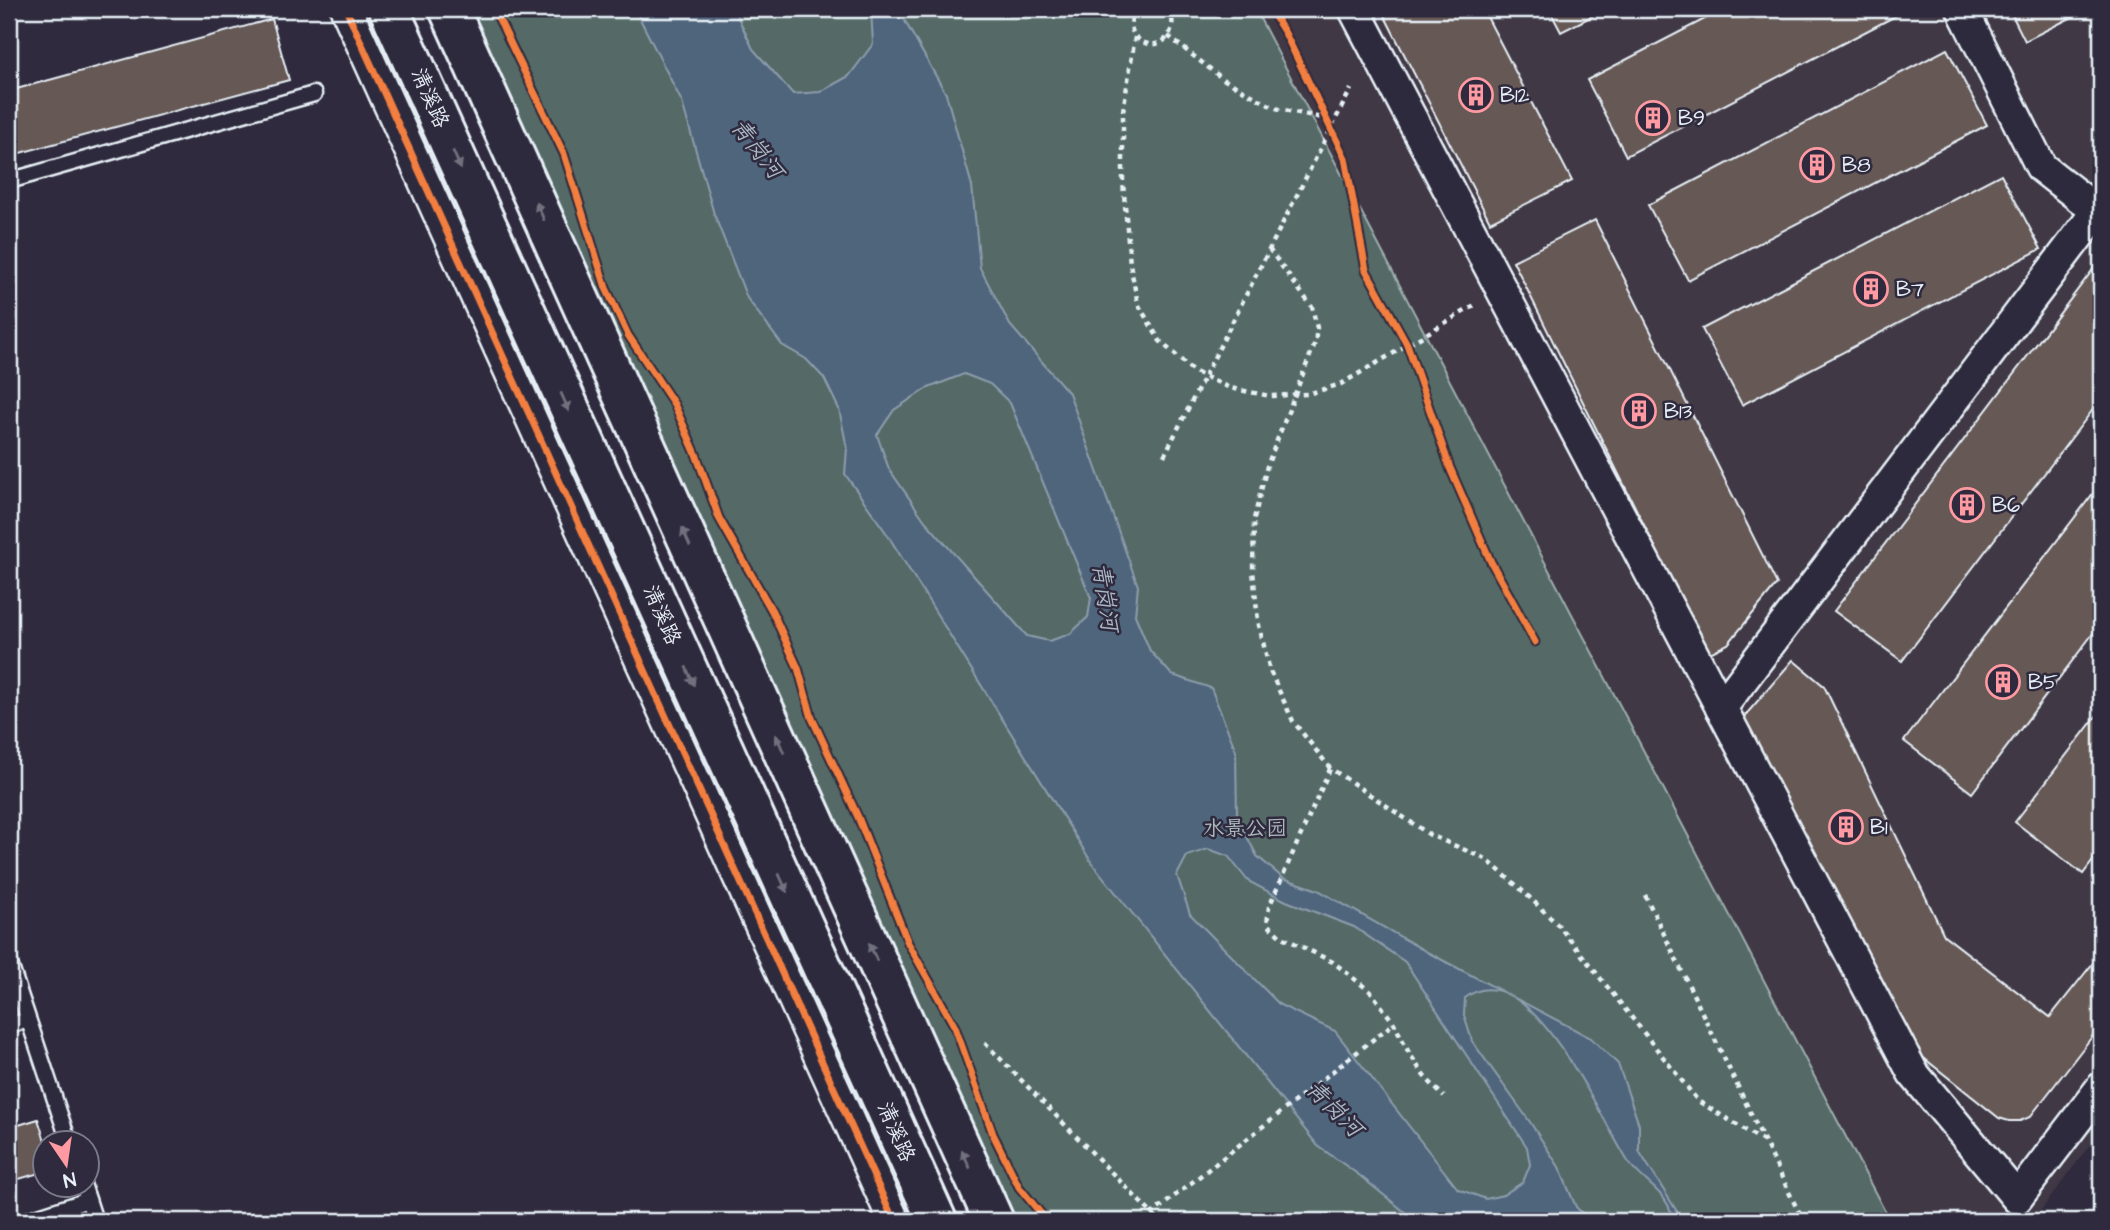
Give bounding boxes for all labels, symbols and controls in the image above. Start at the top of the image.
street label: 清溪路 [404,63,456,133]
building icon: B12 [1457,76,1495,114]
place label: B12 [1500,81,1530,110]
building icon: B9 [1634,99,1672,137]
place label: B9 [1678,104,1705,133]
water label: 青岗河 [723,112,793,189]
building icon: B8 [1798,146,1836,184]
one-way arrow [452,150,463,171]
place label: B8 [1842,151,1871,180]
one-way arrow [534,201,546,221]
building icon: B7 [1852,270,1890,308]
place label: B7 [1896,275,1924,304]
one-way arrow [560,391,571,412]
building icon: B13 [1620,392,1658,430]
place label: B13 [1664,397,1693,426]
building icon: B6 [1948,486,1986,524]
place label: B6 [1992,491,2020,520]
one-way arrow [680,526,691,547]
water label: 青岗河 [1084,561,1126,637]
street label: 清溪路 [636,580,688,650]
building icon: B5 [1984,663,2022,701]
one-way arrow [684,666,696,686]
place label: B5 [2028,668,2058,697]
one-way arrow [774,734,786,754]
building icon: B1 [1827,808,1865,846]
place label: B1 [1870,813,1888,842]
park label: 水景公园 [1203,814,1287,843]
one-way arrow [777,873,789,893]
one-way arrow [867,941,878,962]
water label: 青岗河 [1298,1073,1373,1148]
street label: 清溪路 [870,1097,922,1167]
north arrow [32,1128,102,1198]
one-way arrow [960,1149,972,1169]
text: N [61,1165,78,1194]

